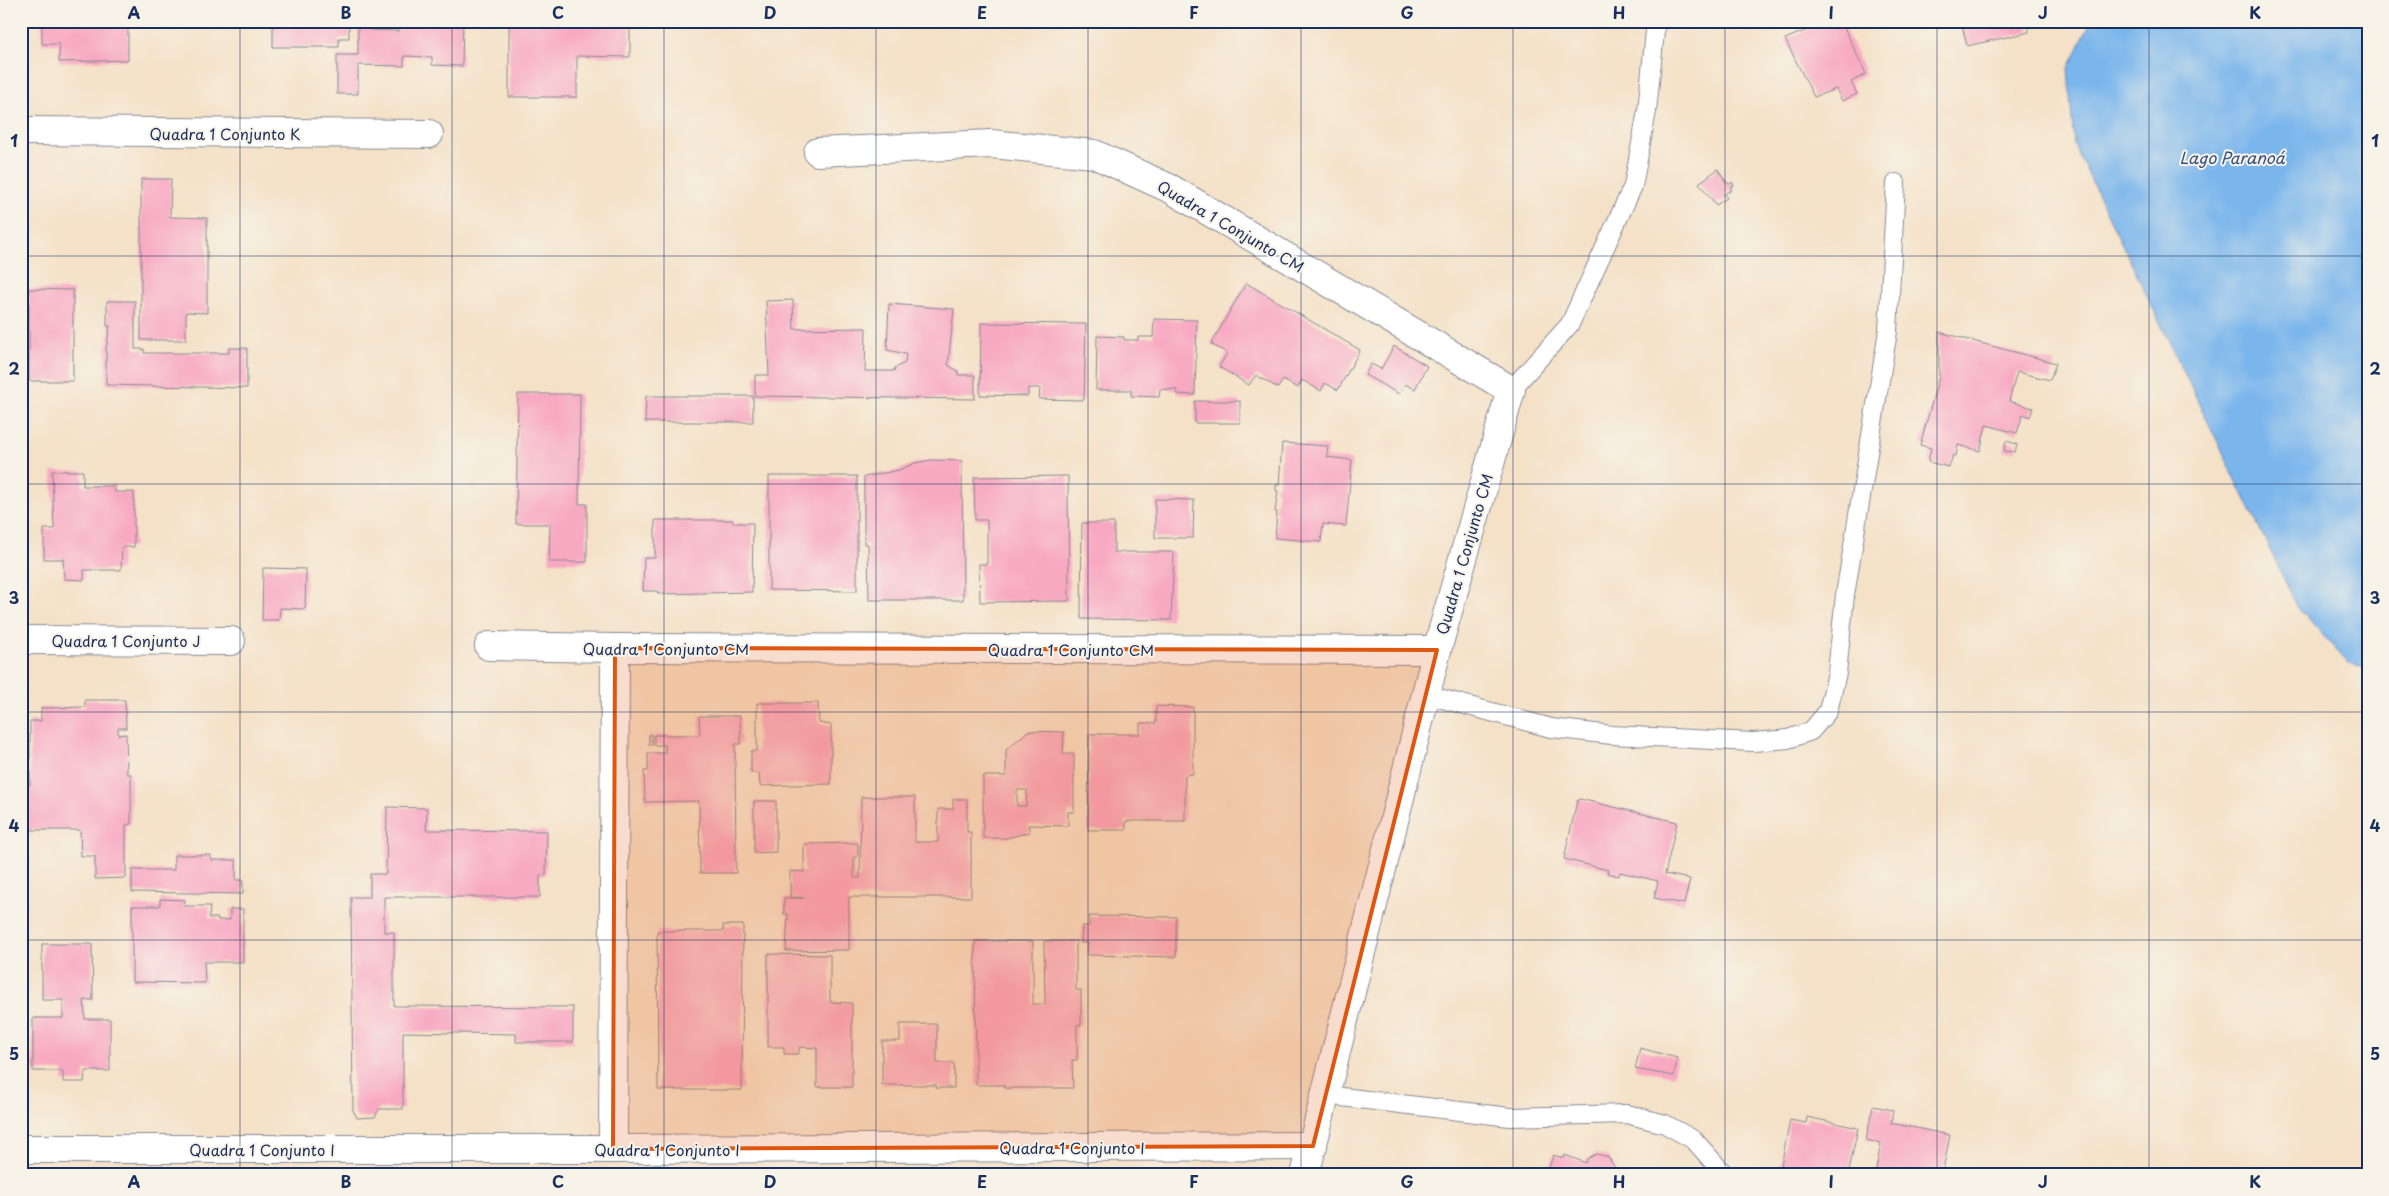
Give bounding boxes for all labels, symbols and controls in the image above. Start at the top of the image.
text: A [128,0,141,24]
text: B [341,0,352,24]
text: C [552,0,564,24]
text: D [764,0,776,24]
text: E [977,0,987,24]
text: F [1189,0,1199,24]
text: G [1400,0,1414,24]
text: H [1613,0,1625,24]
text: I [1828,0,1834,24]
text: J [2038,0,2048,24]
text: K [2249,0,2261,24]
street label: Quadra 1 Conjunto K [149,122,301,145]
text: 1 [10,128,18,152]
text: 1 [2371,128,2379,152]
water label: Lago Paranoá [2179,145,2286,169]
street label: Quadra 1 Conjunto CM [1153,174,1309,278]
text: 2 [8,356,20,380]
text: 2 [2369,356,2381,380]
street label: Quadra 1 Conjunto CM [1430,471,1498,637]
text: 3 [9,585,19,609]
text: 3 [2370,585,2380,609]
street label: Quadra 1 Conjunto J [51,629,201,652]
street label: Quadra 1 Conjunto CM [583,637,749,660]
street label: Quadra 1 Conjunto CM [988,638,1154,661]
text: 4 [9,813,20,837]
text: 4 [2370,813,2381,837]
text: 5 [9,1041,19,1065]
text: 5 [2370,1041,2380,1065]
street label: Quadra 1 Conjunto I [999,1136,1145,1159]
street label: Quadra 1 Conjunto I [189,1138,335,1161]
street label: Quadra 1 Conjunto I [594,1138,740,1161]
text: A [128,1169,141,1193]
text: B [341,1169,352,1193]
text: C [552,1169,564,1193]
text: D [764,1169,776,1193]
text: E [977,1169,987,1193]
text: F [1189,1169,1199,1193]
text: G [1400,1169,1414,1193]
text: H [1613,1169,1625,1193]
text: I [1828,1169,1834,1193]
text: J [2038,1169,2048,1193]
text: K [2249,1169,2261,1193]

